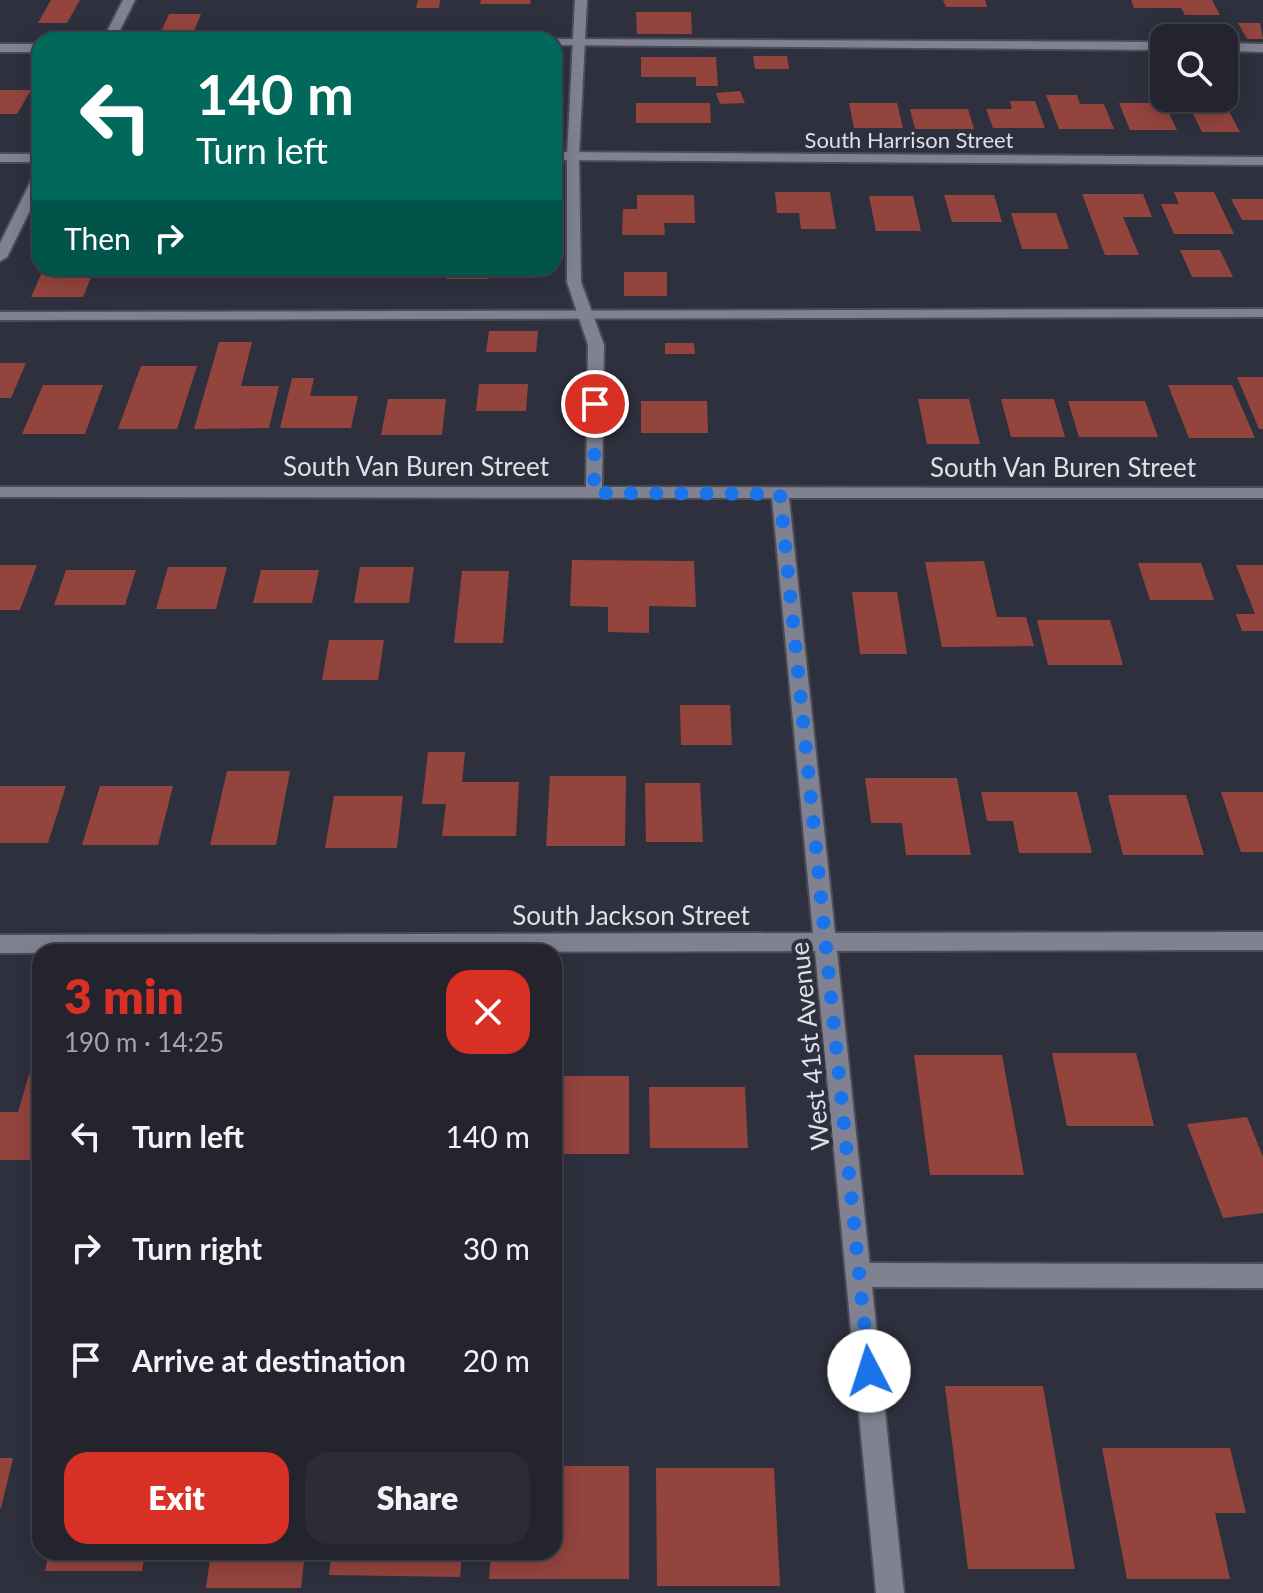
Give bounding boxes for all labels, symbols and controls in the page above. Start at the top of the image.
map controls [1150,24,1238,112]
button: search [1150,24,1238,112]
text: 140 m [196,60,354,127]
icon: left [64,64,168,168]
street label: South Harrison Street [805,126,1014,153]
text: Turn left [196,128,328,172]
icon: right [147,216,191,260]
text: Then [64,220,131,256]
pin [561,370,629,438]
icon: arrive [573,382,617,426]
street label: South Van Buren Street [283,450,550,482]
street label: South Van Buren Street [930,451,1197,483]
street label: South Jackson Street [512,899,750,931]
street label: West 41st Avenue [782,940,836,1152]
text: 3 min [64,967,184,1024]
button: close [446,970,530,1054]
text: 190 m · 14:25 [64,1026,224,1058]
icon: left [64,1114,108,1158]
text: Turn left [132,1118,244,1154]
text: 140 m [445,1118,530,1154]
icon: right [64,1226,108,1270]
text: Turn right [132,1230,262,1266]
text: 30 m [463,1230,530,1266]
position arrow [827,1329,911,1413]
icon: arrive [64,1338,108,1382]
text: Arrive at destination [132,1342,406,1378]
text: 20 m [463,1342,530,1378]
button: Exit [64,1452,289,1544]
button: Share [305,1452,530,1544]

